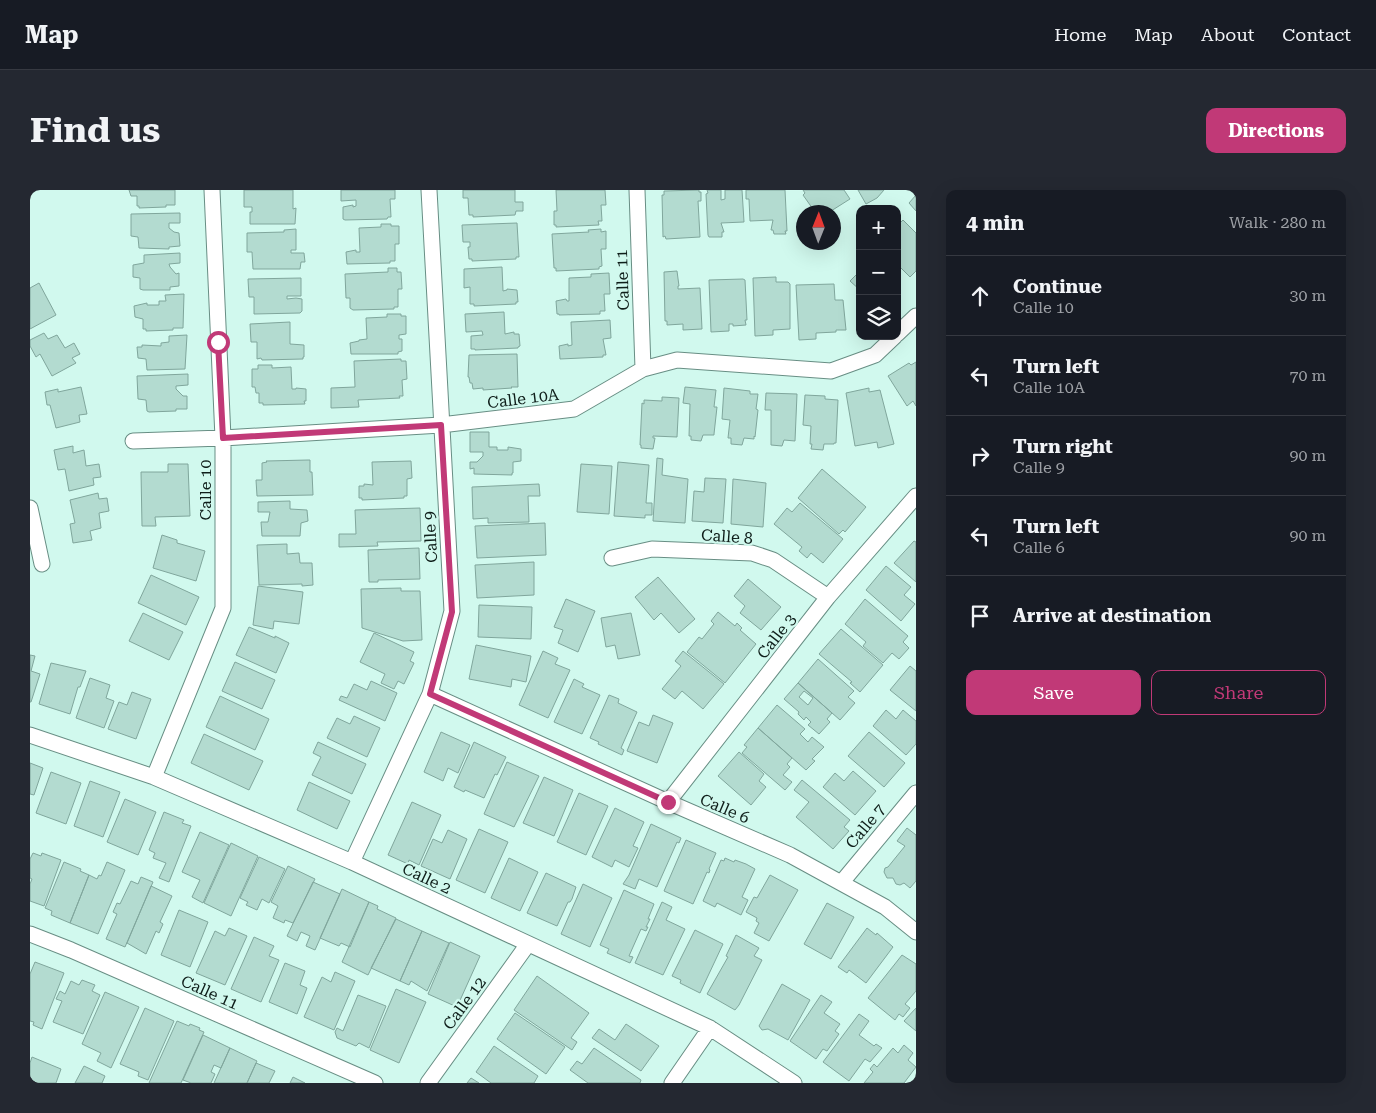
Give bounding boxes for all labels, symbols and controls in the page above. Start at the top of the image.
text: Map [25,21,79,49]
text: Home [1054,24,1106,45]
text: Map [1134,24,1173,45]
text: About [1201,24,1254,45]
text: Contact [1282,24,1351,45]
button: Directions [1206,108,1346,153]
text: Find us [30,110,160,151]
north arrow [796,205,841,250]
map controls [856,205,901,340]
button: + [856,205,901,250]
text: 4 min [966,211,1024,235]
text: Walk · 280 m [1229,213,1326,232]
street label: Calle 11 [612,249,633,311]
button: − [856,250,901,295]
text: Continue [1013,275,1102,298]
icon: ahead [966,282,994,310]
text: 30 m [1289,286,1326,305]
button: layers [856,295,901,340]
text: Calle 10 [1013,298,1074,317]
route start [207,331,230,354]
text: Turn left [1013,355,1099,378]
icon: left [966,362,994,390]
text: 70 m [1289,366,1326,385]
text: Calle 10A [1013,378,1085,397]
street label: Calle 10A [486,385,561,412]
text: Turn right [1013,435,1113,458]
icon: right [966,442,994,470]
text: 90 m [1289,446,1326,465]
text: Calle 9 [1013,458,1065,477]
street label: Calle 10 [196,460,215,520]
street label: Calle 9 [420,511,441,563]
text: Turn left [1013,515,1099,538]
icon: left [966,522,994,550]
street label: Calle 8 [700,525,754,548]
text: 90 m [1289,526,1326,545]
text: Calle 6 [1013,538,1065,557]
icon: arrive [966,602,994,630]
text: Arrive at destination [1013,604,1211,627]
street label: Calle 3 [753,610,800,663]
button: Save [966,670,1141,715]
button: Share [1151,670,1326,715]
street label: Calle 6 [697,790,752,827]
route end [657,791,680,814]
street label: Calle 7 [841,800,889,852]
street label: Calle 2 [399,859,454,898]
street label: Calle 11 [178,971,241,1014]
street label: Calle 12 [439,973,490,1033]

